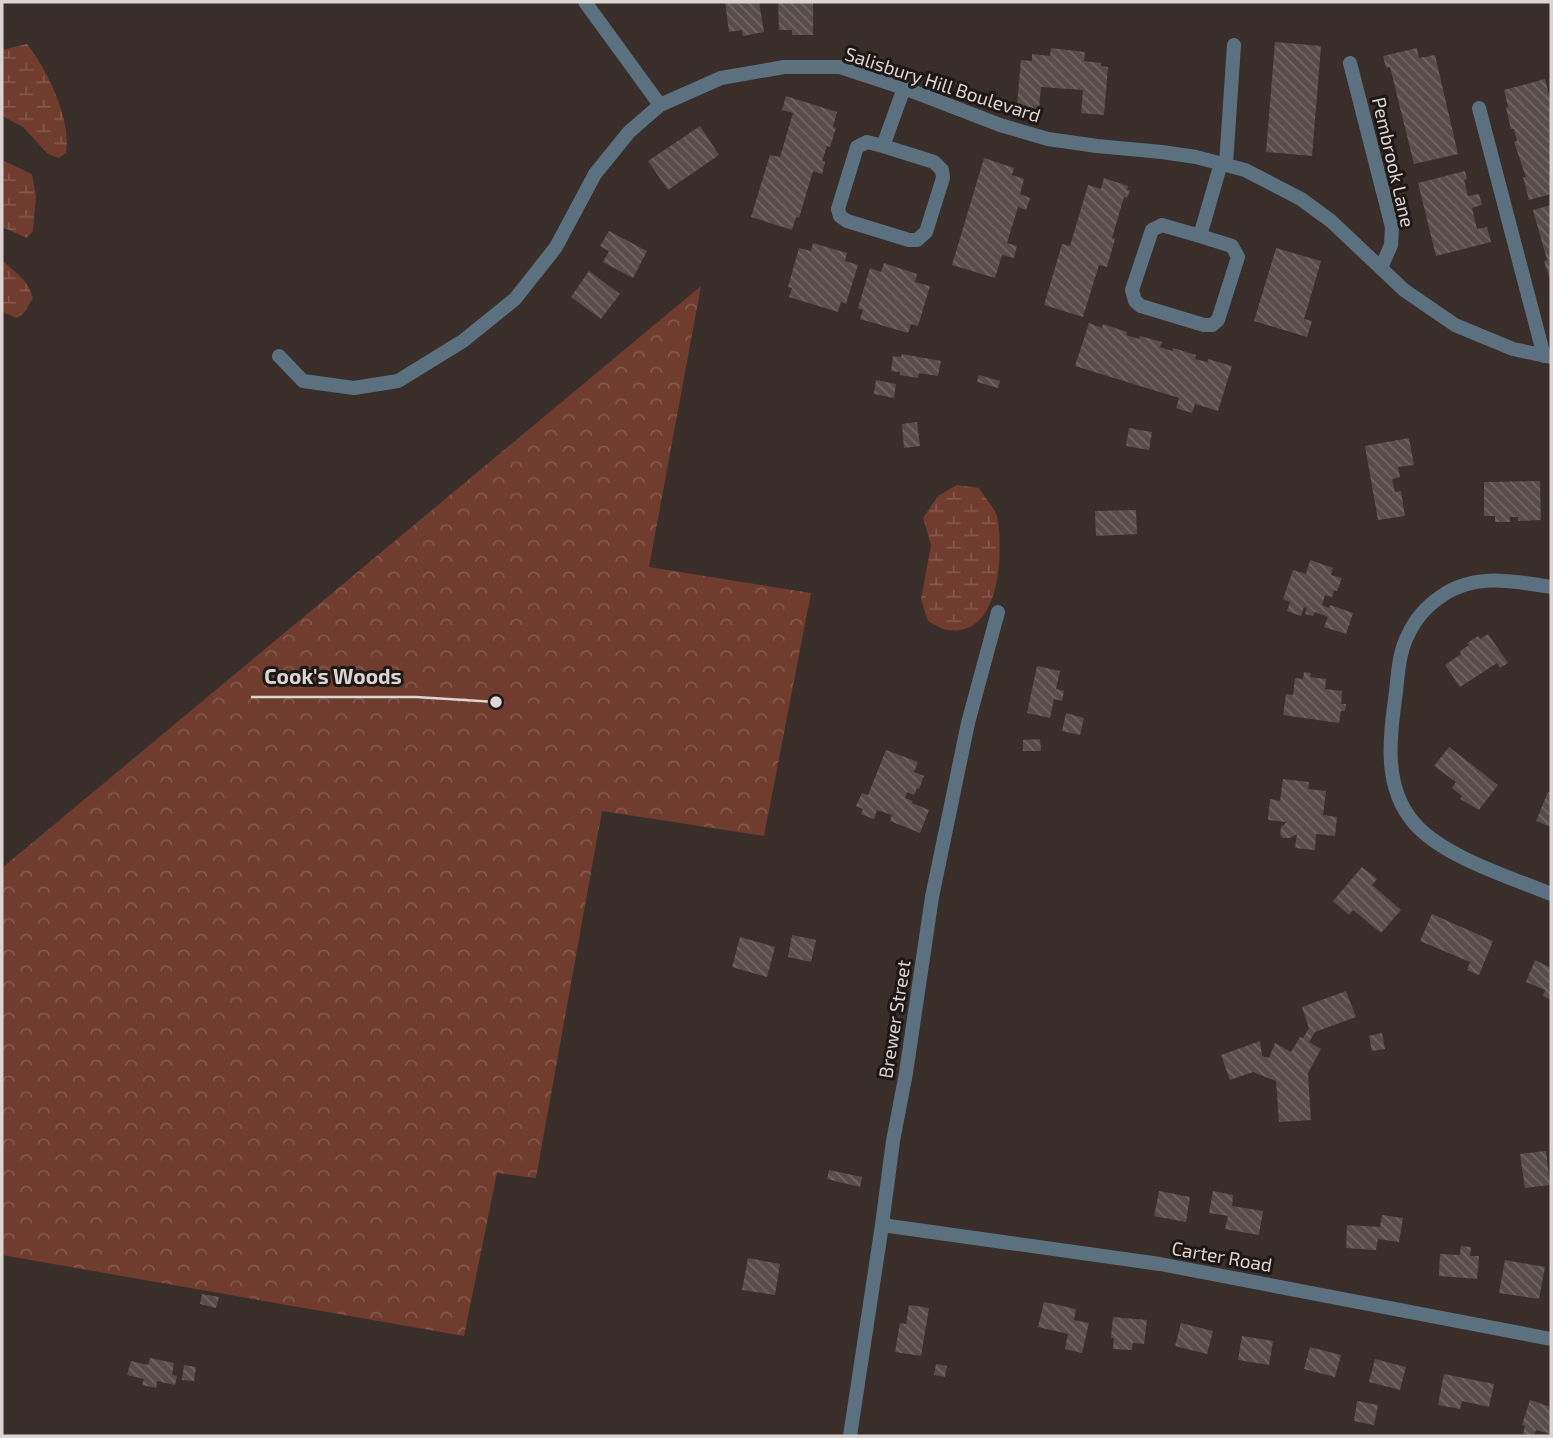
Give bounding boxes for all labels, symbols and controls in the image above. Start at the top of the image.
street label: Salisbury Hill Boulevard [842,41,1044,127]
street label: Pembrook Lane [1368,95,1420,229]
callout: Cook's Woods [251,655,416,697]
text: Cook's Woods [264,663,402,688]
street label: Brewer Street [873,958,915,1080]
street label: Carter Road [1170,1236,1274,1276]

